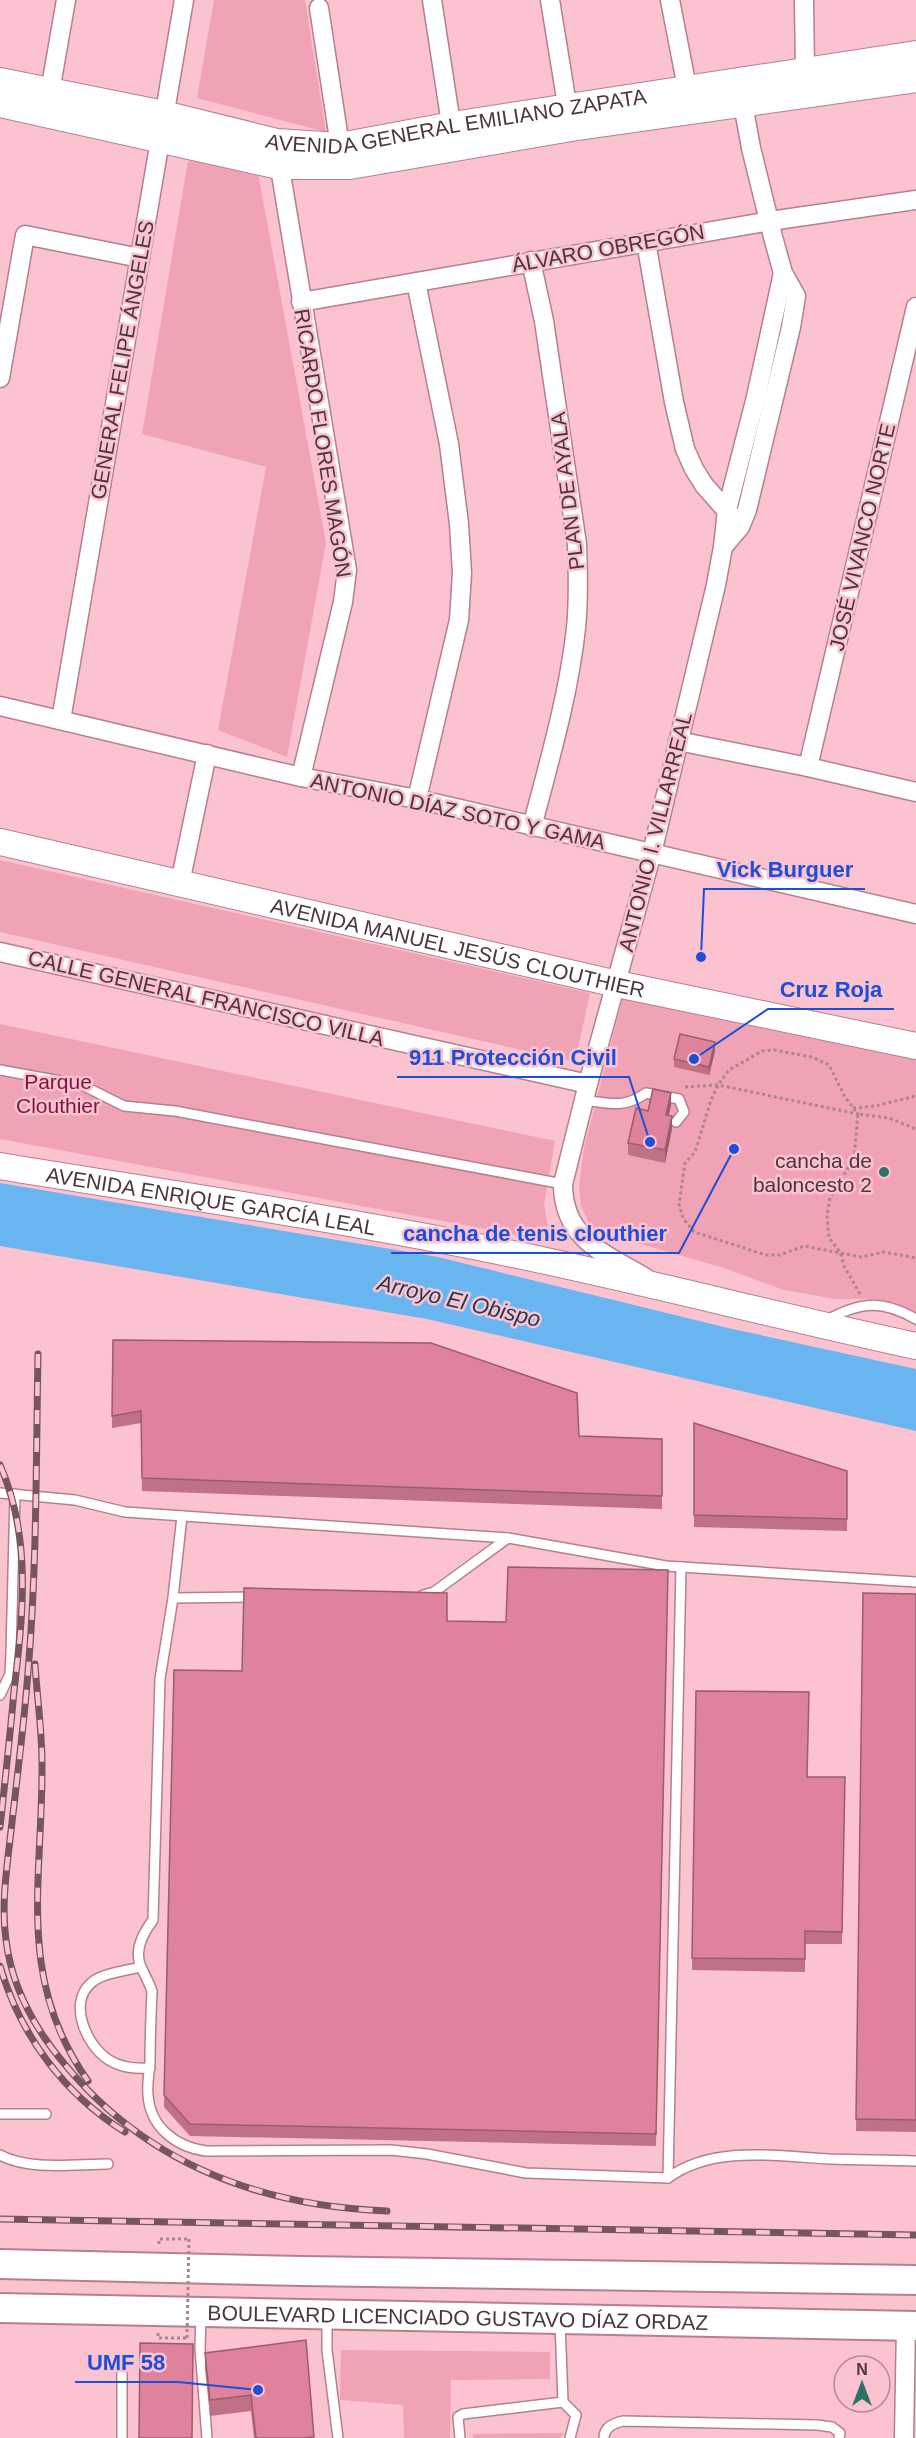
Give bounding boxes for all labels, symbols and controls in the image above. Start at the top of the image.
street label: AVENIDA GENERAL EMILIANO ZAPATA [264,84,648,158]
street label: GENERAL FELIPE ÁNGELES [86,219,158,501]
street label: ÁLVARO OBREGÓN [510,220,706,276]
street label: RICARDO FLORES MAGÓN [290,307,356,579]
street label: PLAN DE AYALA [546,411,588,571]
street label: JOSÉ VIVANCO NORTE [825,421,899,653]
street label: ANTONIO I. VILLARREAL [614,710,696,954]
street label: ANTONIO DÍAZ SOTO Y GAMA [309,768,607,854]
callout: Vick Burguer [704,849,865,889]
text: Vick Burguer [717,857,854,882]
street label: AVENIDA MANUEL JESÚS CLOUTHIER [269,893,647,1001]
street label: CALLE GENERAL FRANCISCO VILLA [26,946,386,1050]
callout: Cruz Roja [768,969,894,1009]
text: Cruz Roja [780,977,883,1002]
callout: 911 Protección Civil [397,1037,629,1077]
text: 911 Protección Civil [409,1045,617,1070]
park label: Parque Clouthier [16,1070,100,1117]
place label: cancha de baloncesto 2 [753,1149,872,1196]
street label: AVENIDA ENRIQUE GARCÍA LEAL [45,1162,378,1239]
marker: cancha de baloncesto 2 [877,1165,891,1179]
callout: cancha de tenis clouthier [391,1213,679,1253]
text: cancha de tenis clouthier [403,1221,667,1246]
water label: Arroyo El Obispo [373,1270,543,1332]
street label: BOULEVARD LICENCIADO GUSTAVO DÍAZ ORDAZ [207,2301,709,2333]
callout: UMF 58 [75,2342,178,2382]
text: UMF 58 [87,2350,165,2375]
north arrow [832,2354,892,2414]
text: N [856,2361,868,2378]

